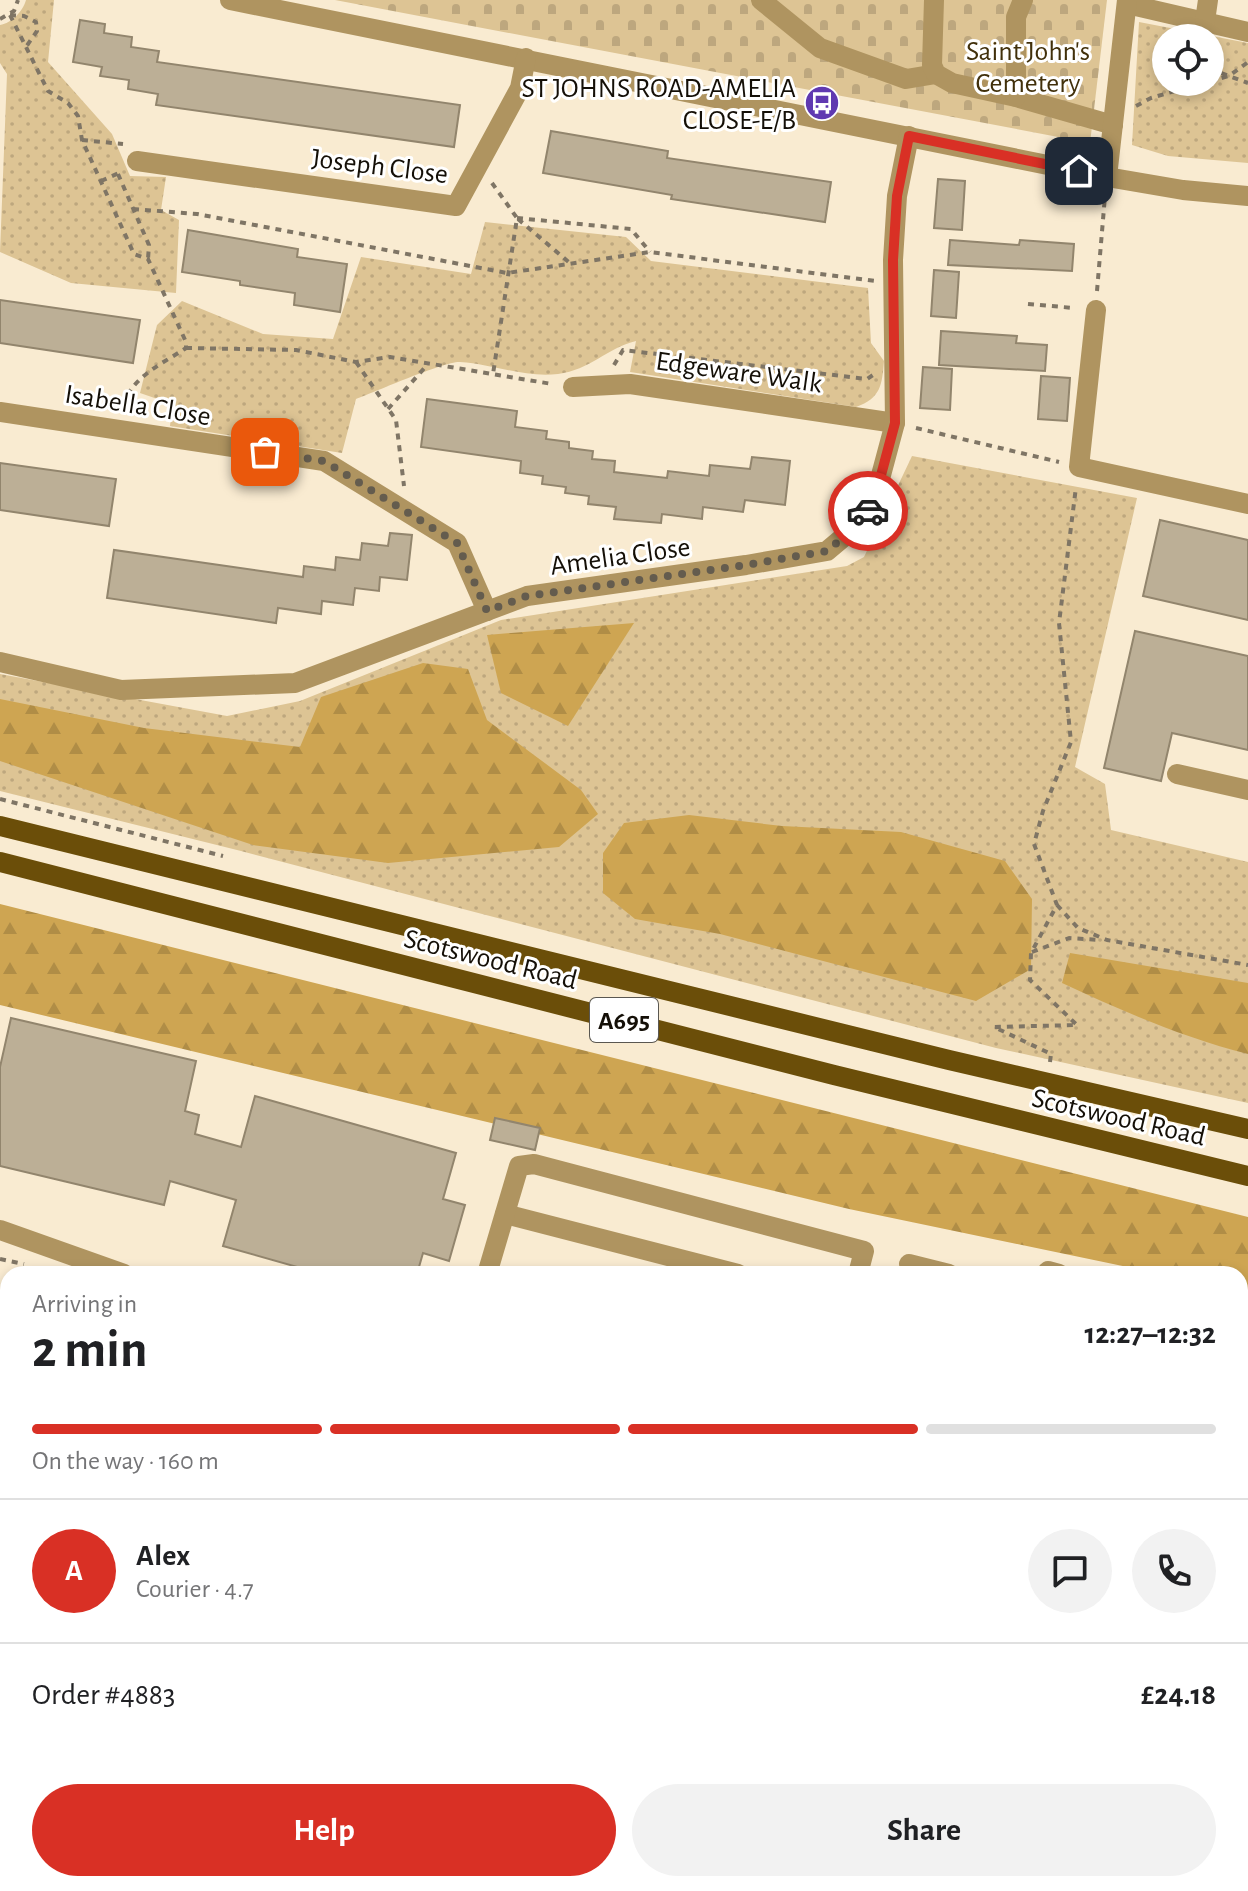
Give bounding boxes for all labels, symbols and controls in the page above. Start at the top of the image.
map controls [1152,24,1224,96]
button: locate [1152,24,1224,96]
park label: Saint John's Cemetery [966,38,1090,98]
place label: ST JOHNS ROAD-AMELIA CLOSE-E/B [522,75,796,135]
bus stop icon: ST JOHNS ROAD-AMELIA CLOSE-E/B [803,84,841,122]
pin [1045,137,1113,205]
street label: Joseph Close [310,145,449,189]
icon: home [1057,149,1101,193]
street label: Edgeware Walk [654,347,824,399]
street label: Isabella Close [63,381,213,431]
pin [231,418,299,486]
icon: bag [243,430,287,474]
courier [828,471,908,551]
icon: car [846,489,890,533]
street label: Amelia Close [549,533,692,581]
street label: Scotswood Road [401,925,580,995]
road number: A695 [590,998,658,1042]
street label: Scotswood Road [1029,1084,1208,1152]
text: Arriving in [32,1291,137,1317]
text: 12:27–12:32 [1084,1319,1216,1349]
text: 2 min [32,1324,147,1376]
text: On the way · 160 m [32,1448,219,1474]
button: chat [1028,1529,1112,1613]
button: phone [1132,1529,1216,1613]
text: Alex [136,1541,190,1571]
text: A [65,1556,83,1586]
text: Courier · 4.7 [136,1576,254,1602]
text: Order #4883 [32,1680,175,1710]
text: £24.18 [1141,1680,1216,1710]
button: Help [32,1784,616,1876]
button: Share [632,1784,1216,1876]

